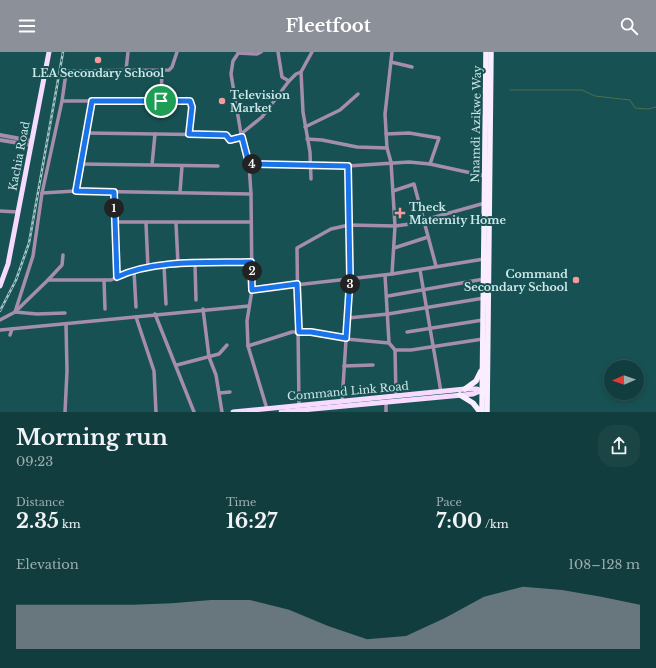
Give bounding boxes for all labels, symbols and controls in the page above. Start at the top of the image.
icon: menu [16,15,38,37]
text: Fleetfoot [285,15,371,37]
icon: search [618,15,640,37]
marker: LEA Secondary School [93,55,103,65]
street label: Nnamdi Azikwe Way [468,65,484,183]
place label: LEA Secondary School [32,66,164,80]
pin [144,84,178,118]
place label: Television Market [230,88,290,115]
icon: arrive [150,90,172,112]
marker: Television Market [217,96,227,106]
street label: Kachia Road [5,120,33,192]
pin: 4 [242,154,262,174]
text: 4 [248,157,256,171]
pin: 1 [104,198,124,218]
place label: Theck Maternity Home [409,200,506,227]
text: 1 [112,201,116,215]
marker: Theck Maternity Home [394,207,406,219]
pin: 2 [242,261,262,281]
text: 2 [248,264,256,278]
place label: Command Secondary School [464,267,568,294]
pin: 3 [340,274,360,294]
marker: Command Secondary School [571,275,581,285]
text: 3 [346,277,354,291]
north arrow [604,360,644,400]
map controls [604,360,644,400]
street label: Command Link Road [286,379,410,403]
text: Morning run [16,424,168,451]
button: share [598,425,640,467]
text: 09:23 [16,453,53,470]
text: Distance [16,495,65,509]
text: Time [226,495,256,509]
text: Pace [436,495,462,509]
text: 2.35 [16,509,59,533]
text: 16:27 [226,509,277,533]
text: 7:00 [436,509,482,533]
text: km [59,517,81,531]
text: /km [482,517,509,531]
text: Elevation [16,556,79,573]
text: 108–128 m [568,556,640,573]

